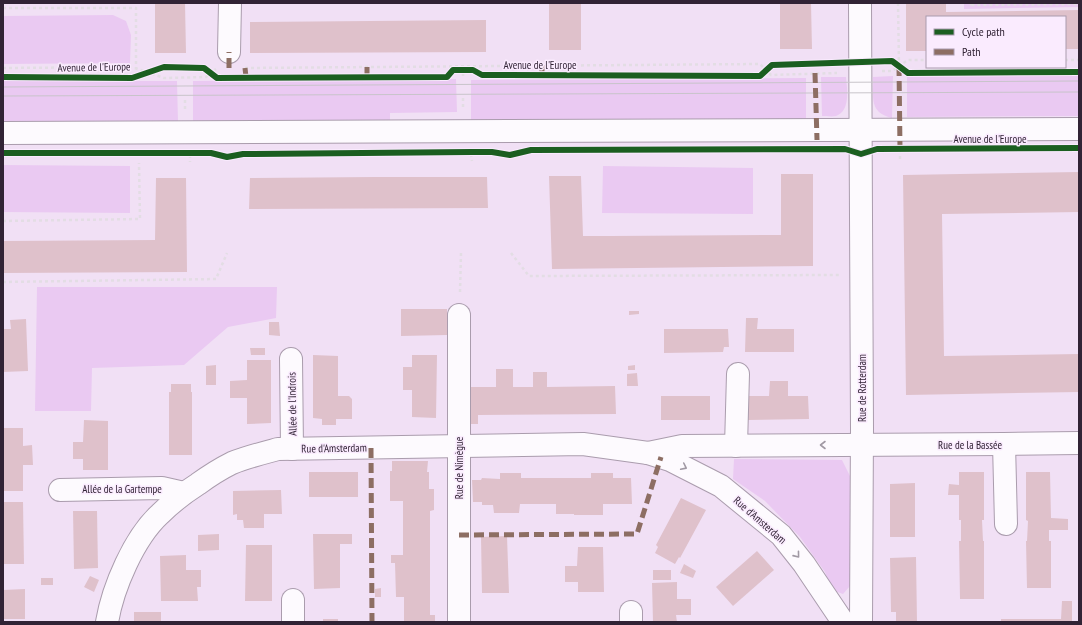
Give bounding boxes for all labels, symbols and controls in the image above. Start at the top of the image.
legend [926,16,1066,68]
text: Cycle path [962,24,1005,39]
text: Path [962,44,980,59]
street label: Avenue de l'Europe [504,58,577,72]
street label: Avenue de l'Europe [57,59,131,75]
street label: Avenue de l'Europe [954,132,1027,146]
street label: Rue de Rotterdam [855,354,869,422]
street label: Allée de l'Indrois [284,372,300,436]
street label: Rue de Nimègue [452,436,466,499]
street label: Rue de la Bassée [938,438,1002,452]
street label: Rue d'Amsterdam [301,440,367,456]
one-way arrow [820,441,826,449]
one-way arrow [680,462,687,470]
street label: Allée de la Gartempe [82,482,162,496]
street label: Rue d'Amsterdam [731,493,789,547]
one-way arrow [792,550,799,557]

